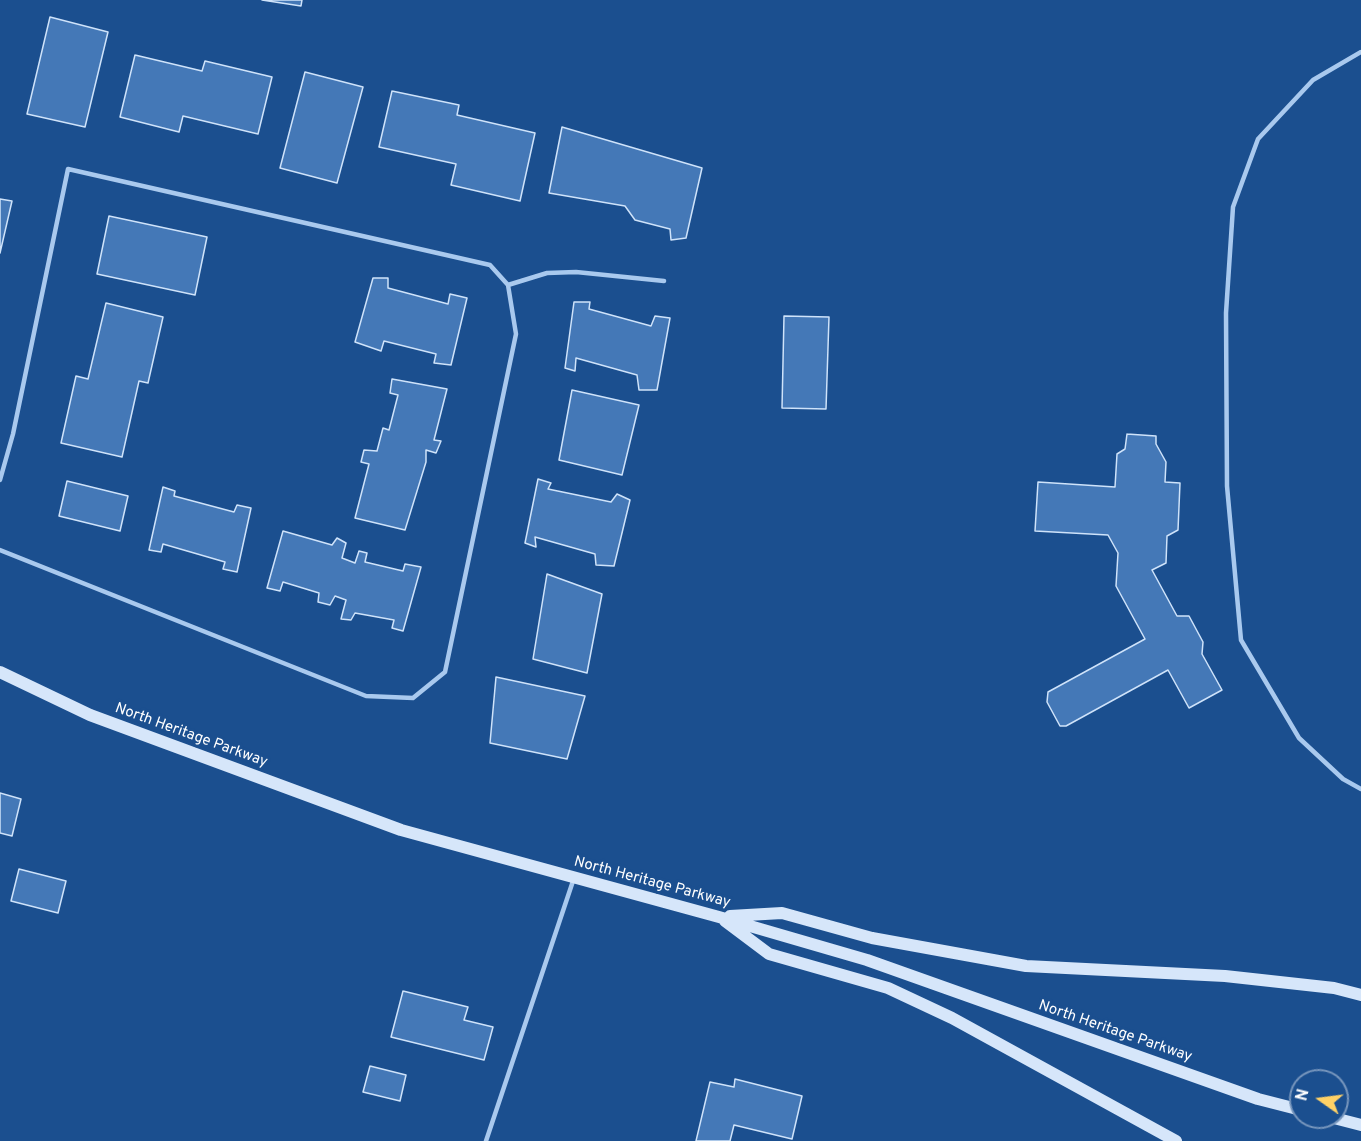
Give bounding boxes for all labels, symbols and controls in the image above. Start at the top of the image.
street label: North Heritage Parkway [112,700,270,772]
street label: North Heritage Parkway [572,853,732,913]
street label: North Heritage Parkway [1036,997,1194,1067]
north arrow [1289,1069,1349,1129]
text: N [1292,1087,1315,1103]

